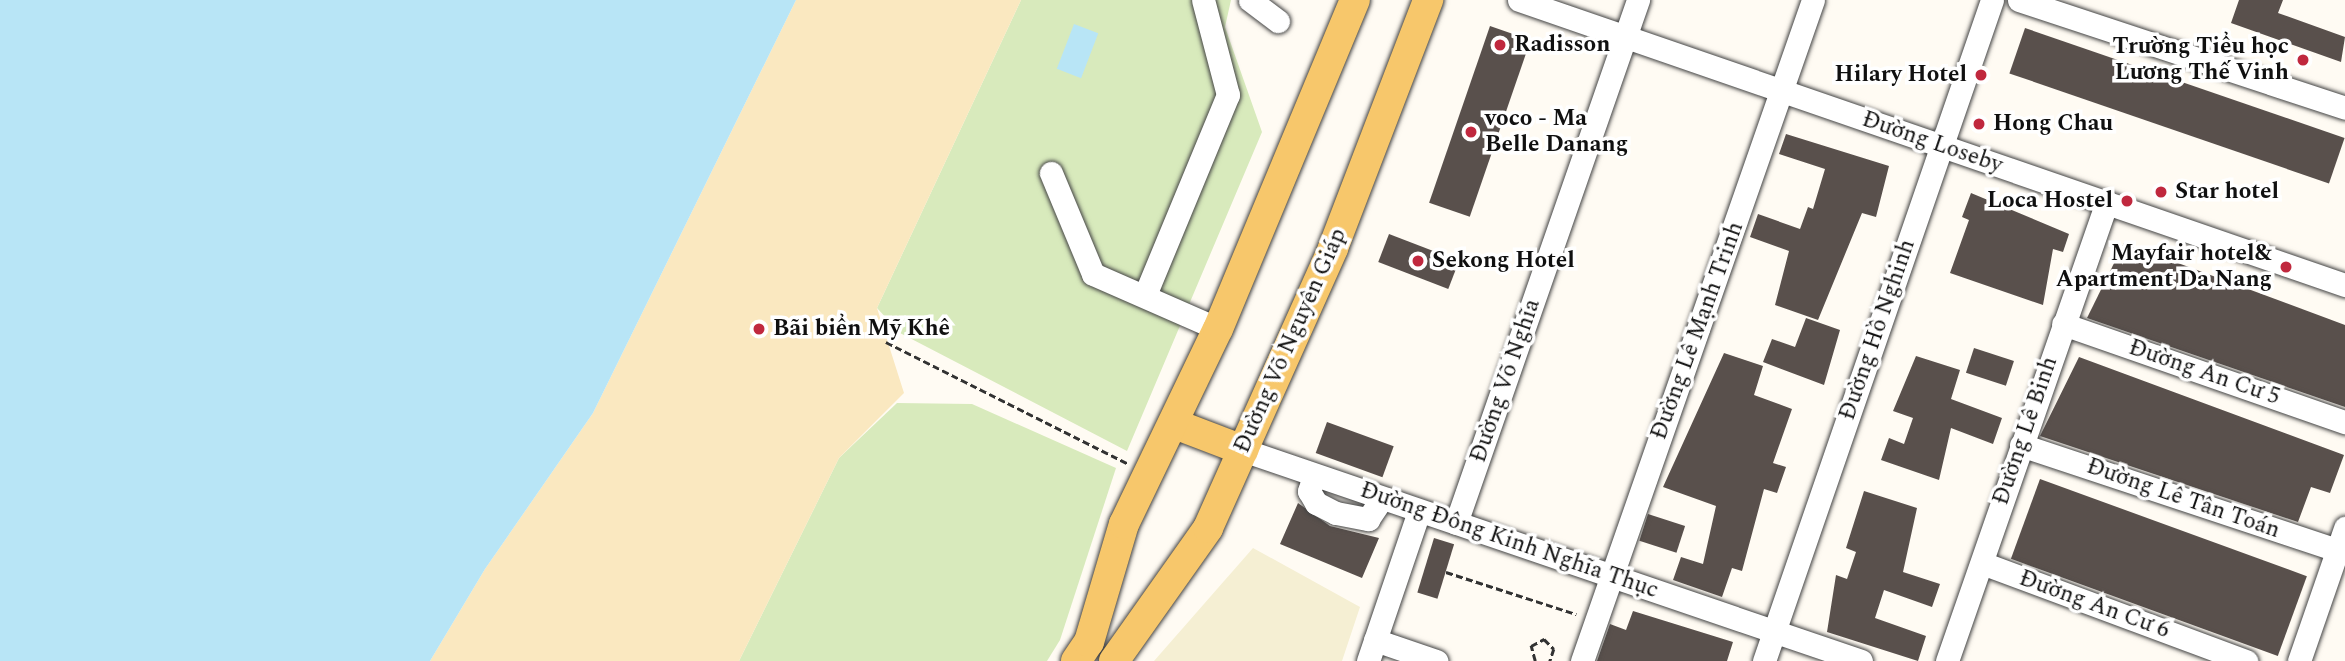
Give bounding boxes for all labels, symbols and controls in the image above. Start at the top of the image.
place label: Radisson [1514,31,1610,59]
place label: Trường Tiểu học Lương Thế Vinh [2112,33,2289,87]
marker: Radisson [1492,37,1508,53]
marker: Trường Tiểu học Lương Thế Vinh [2295,52,2311,68]
place label: Hilary Hotel [1835,61,1967,89]
marker: Hilary Hotel [1973,67,1989,83]
place label: voco - Ma Belle Danang [1485,105,1628,159]
street label: Đường Loseby [1858,106,2006,180]
place label: Hong Chau [1993,110,2113,138]
marker: Hong Chau [1971,116,1987,132]
marker: voco - Ma Belle Danang [1463,124,1479,140]
place label: Star hotel [2175,178,2279,206]
marker: Star hotel [2153,184,2169,200]
place label: Loca Hostel [1987,187,2113,215]
marker: Loca Hostel [2119,193,2135,209]
street label: Đường Lê Mạnh Trinh [1646,218,1750,444]
street label: Đường Võ Nguyên Giáp [1229,224,1353,458]
street label: Đường Hồ Nghinh [1834,236,1922,424]
place label: Mayfair hotel& Apartment Da Nang [2056,240,2272,294]
place label: Sekong Hotel [1432,247,1575,275]
marker: Sekong Hotel [1410,253,1426,269]
marker: Mayfair hotel& Apartment Da Nang [2278,259,2294,275]
street label: Đường Võ Nghĩa [1465,296,1547,466]
place label: Bãi biển Mỹ Khê [773,315,950,343]
marker: Bãi biển Mỹ Khê [751,321,767,337]
street label: Đường An Cư 5 [2125,334,2283,412]
street label: Đường Lê Binh [1988,353,2064,509]
street label: Đường Lê Tân Toán [2083,453,2283,545]
street label: Đường Đông Kinh Nghĩa Thục [1356,477,1662,605]
street label: Đường An Cư 6 [2015,565,2173,645]

